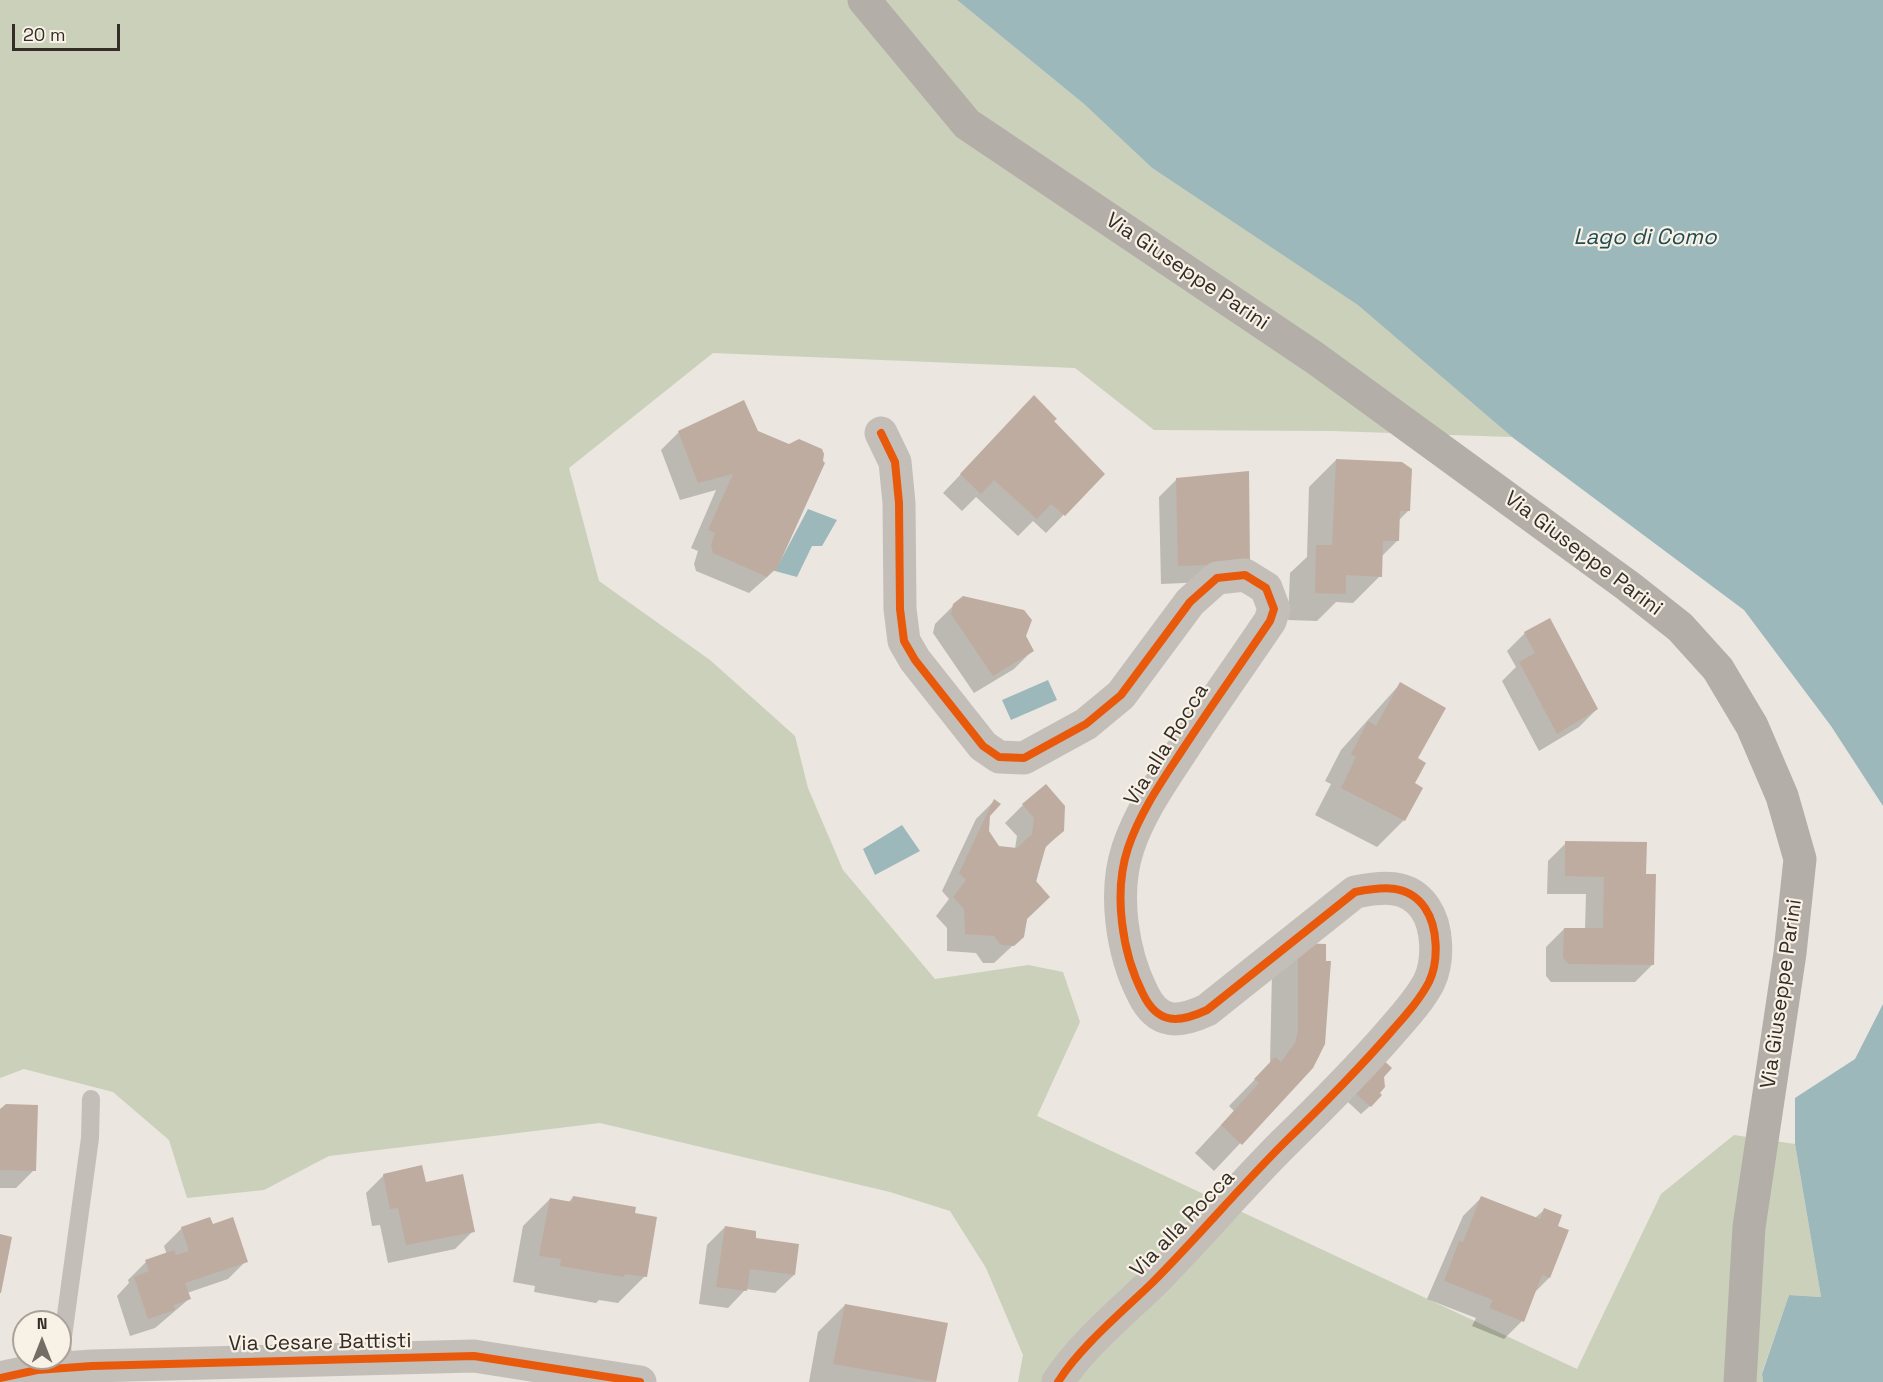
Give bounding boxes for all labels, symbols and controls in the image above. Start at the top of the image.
scale bar [15,12,123,50]
text: 20 m [23,23,66,46]
street label: Via Giuseppe Parini [1101,208,1273,336]
water label: Lago di Como [1573,225,1717,251]
street label: Via Giuseppe Parini [1499,486,1667,622]
street label: Via alla Rocca [1120,679,1214,811]
street label: Via Giuseppe Parini [1756,897,1808,1091]
street label: Via alla Rocca [1126,1165,1240,1283]
north arrow [12,1310,72,1370]
text: N [37,1313,47,1334]
street label: Via Cesare Battisti [228,1329,412,1357]

